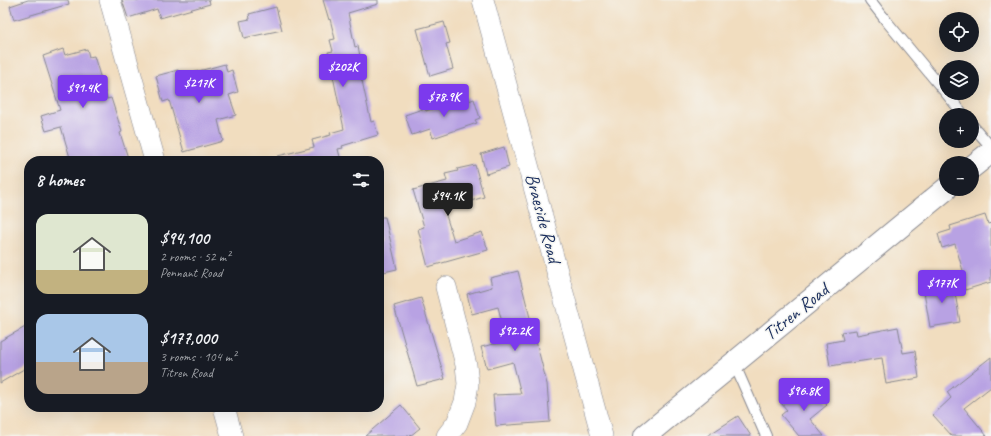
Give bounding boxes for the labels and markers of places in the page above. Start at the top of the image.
pin: $202K [315,54,371,88]
pin: $217K [171,70,227,104]
pin: $91.4K [50,75,116,109]
pin: $78.9K [411,84,477,118]
pin: $94.1K [415,183,481,217]
pin: $177K [914,270,970,304]
pin: $92.2K [482,318,548,352]
pin: $96.8K [771,378,837,412]

